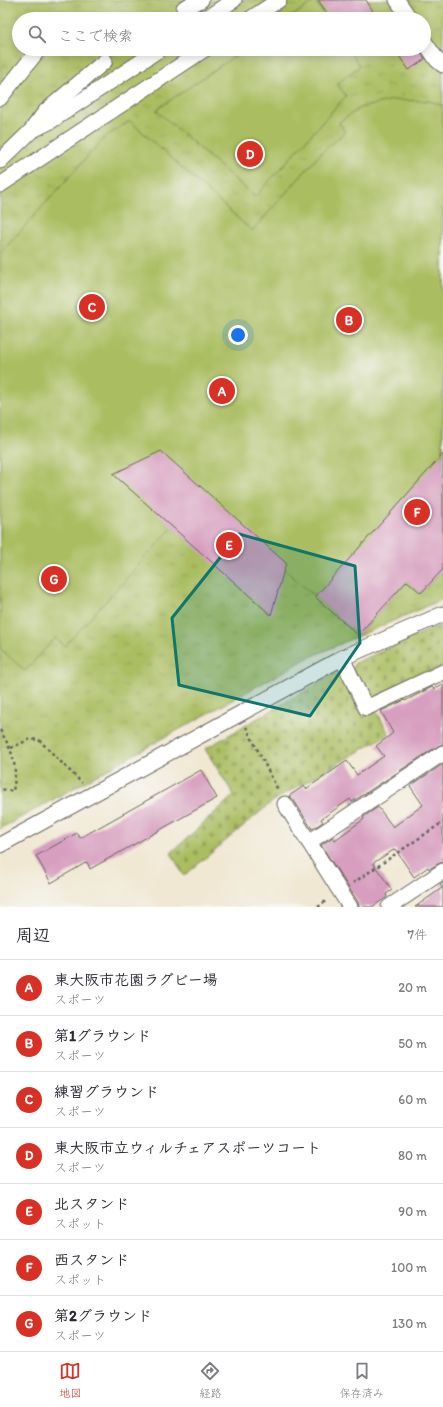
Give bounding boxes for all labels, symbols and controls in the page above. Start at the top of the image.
search box [12,12,431,56]
icon: search [26,23,48,45]
text: ここで検索 [58,27,133,45]
pin: D [237,139,263,169]
pin: C [79,292,105,322]
pin: B [336,305,362,335]
your location [228,325,248,345]
pin: A [209,376,235,406]
pin: F [404,497,430,527]
pin: E [216,530,242,560]
pin: G [41,564,67,594]
text: 周辺 [16,925,50,945]
text: 7件 [408,927,427,942]
text: 東大阪市花園ラグビー場 [54,971,218,989]
text: A [25,980,33,995]
text: 20 m [398,980,427,995]
text: スポーツ [54,992,106,1007]
text: 第1グラウンド [54,1027,151,1045]
text: B [25,1036,33,1051]
text: 50 m [398,1036,427,1051]
text: スポーツ [54,1048,106,1063]
text: 練習グラウンド [54,1083,159,1101]
text: C [25,1092,33,1107]
text: 60 m [398,1092,427,1107]
text: スポーツ [54,1104,106,1119]
text: 東大阪市立ウィルチェアスポーツコート [54,1139,321,1157]
text: D [25,1148,33,1163]
text: 80 m [398,1148,427,1163]
text: スポーツ [54,1160,106,1175]
text: 北スタンド [54,1195,129,1213]
text: E [25,1204,33,1219]
text: 90 m [398,1204,427,1219]
text: スポット [54,1216,106,1231]
text: 西スタンド [54,1251,129,1269]
text: F [26,1260,32,1275]
text: 100 m [391,1260,427,1275]
text: スポット [54,1272,106,1287]
text: 第2グラウンド [54,1307,152,1325]
text: G [25,1316,33,1331]
text: 130 m [392,1316,427,1331]
text: スポーツ [54,1328,106,1343]
tab: 地図 [59,1360,81,1400]
tab: 経路 [199,1360,221,1400]
tab: 保存済み [340,1360,384,1400]

